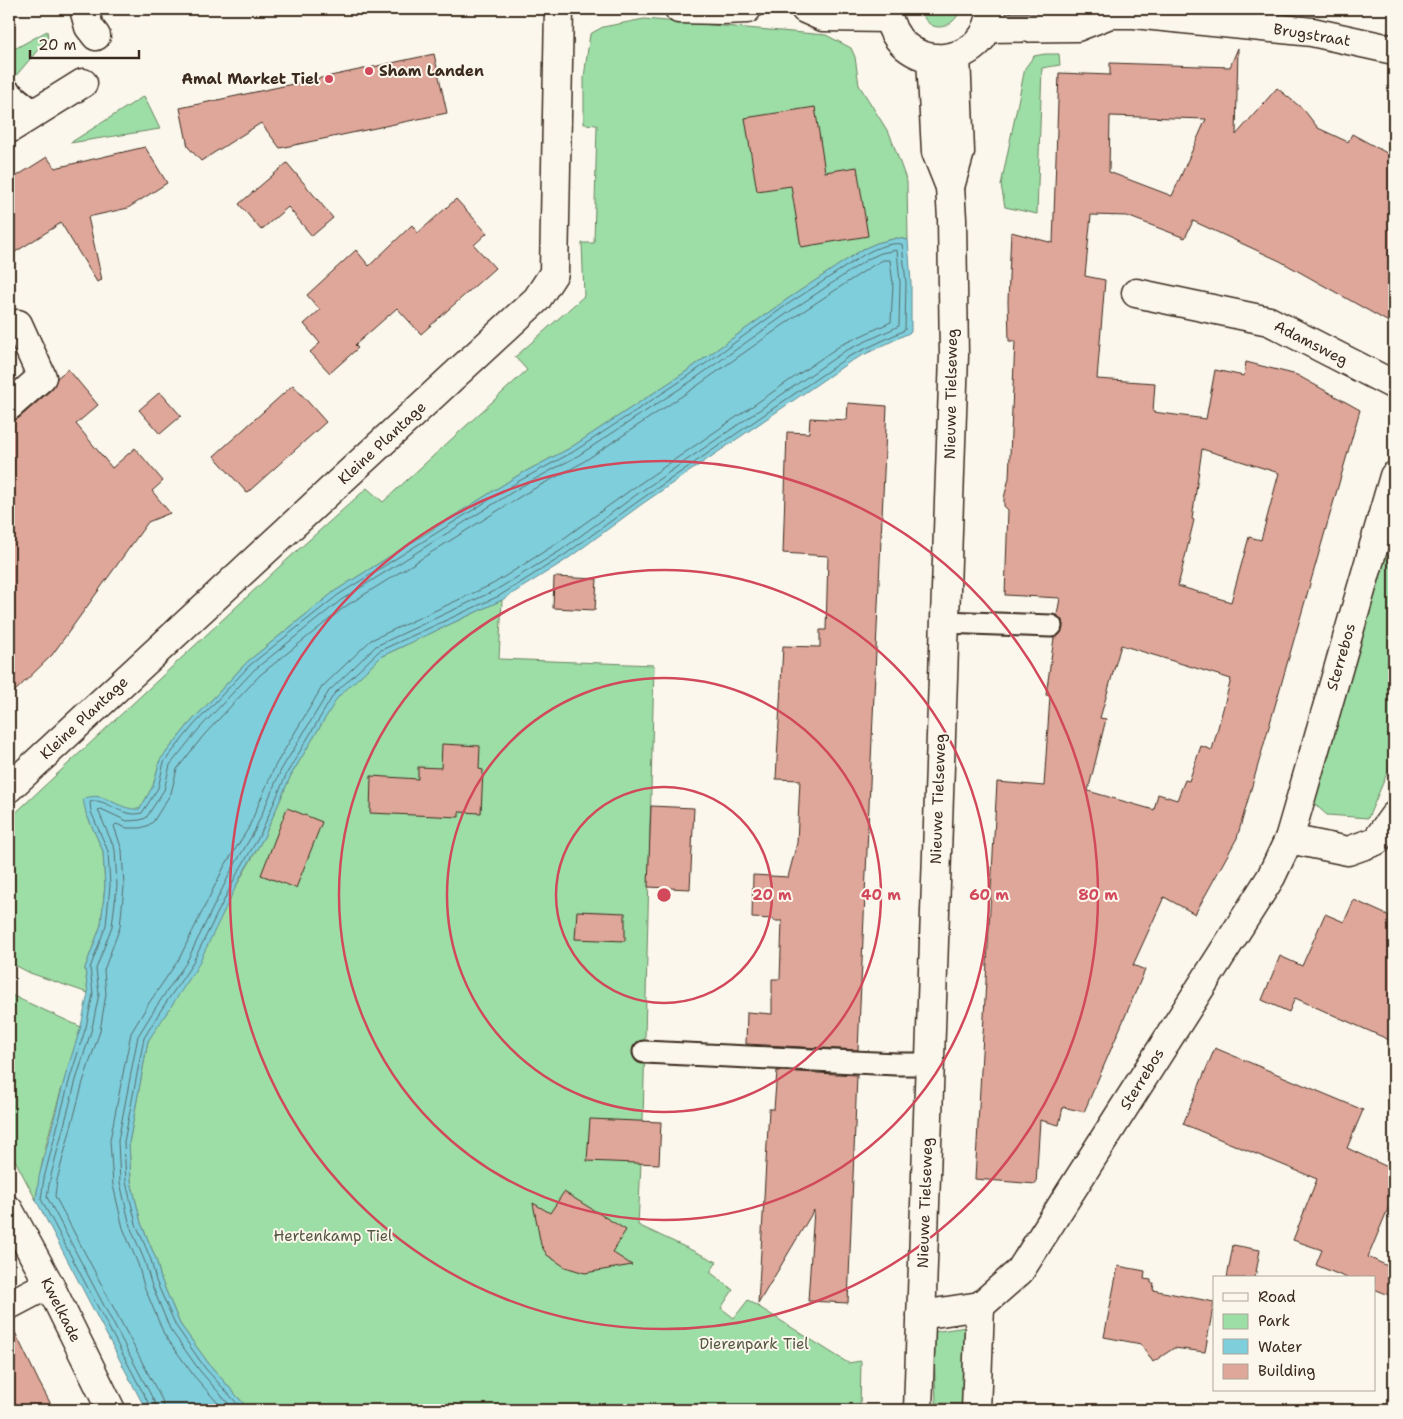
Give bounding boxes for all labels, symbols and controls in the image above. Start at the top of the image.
street label: Brugstraat [1272,19,1352,51]
scale bar [30,28,139,60]
text: 20 m [38,35,77,55]
place label: Sham Landen [379,61,484,81]
marker: Sham Landen [363,65,375,77]
place label: Amal Market Tiel [181,69,319,89]
marker: Amal Market Tiel [323,73,335,85]
street label: Adamsweg [1271,316,1351,370]
street label: Nieuwe Tielseweg [940,328,962,460]
street label: Kleine Plantage [334,397,430,489]
street label: Sterrebos [1322,621,1360,693]
street label: Kleine Plantage [36,672,132,764]
street label: Nieuwe Tielseweg [926,733,950,865]
text: 20 m [752,885,792,905]
text: 40 m [861,885,901,905]
text: 60 m [969,885,1009,905]
text: 80 m [1078,885,1118,905]
centre of rings [655,886,673,904]
street label: Sterrebos [1115,1044,1169,1114]
street label: Nieuwe Tielseweg [913,1137,937,1269]
park label: Hertenkamp Tiel [273,1226,393,1246]
street label: Kwelkade [36,1274,86,1346]
legend [1213,1276,1376,1392]
text: Road [1258,1287,1296,1307]
text: Park [1258,1311,1290,1331]
park label: Dierenpark Tiel [699,1334,809,1354]
text: Water [1258,1337,1302,1357]
text: Building [1258,1361,1315,1381]

